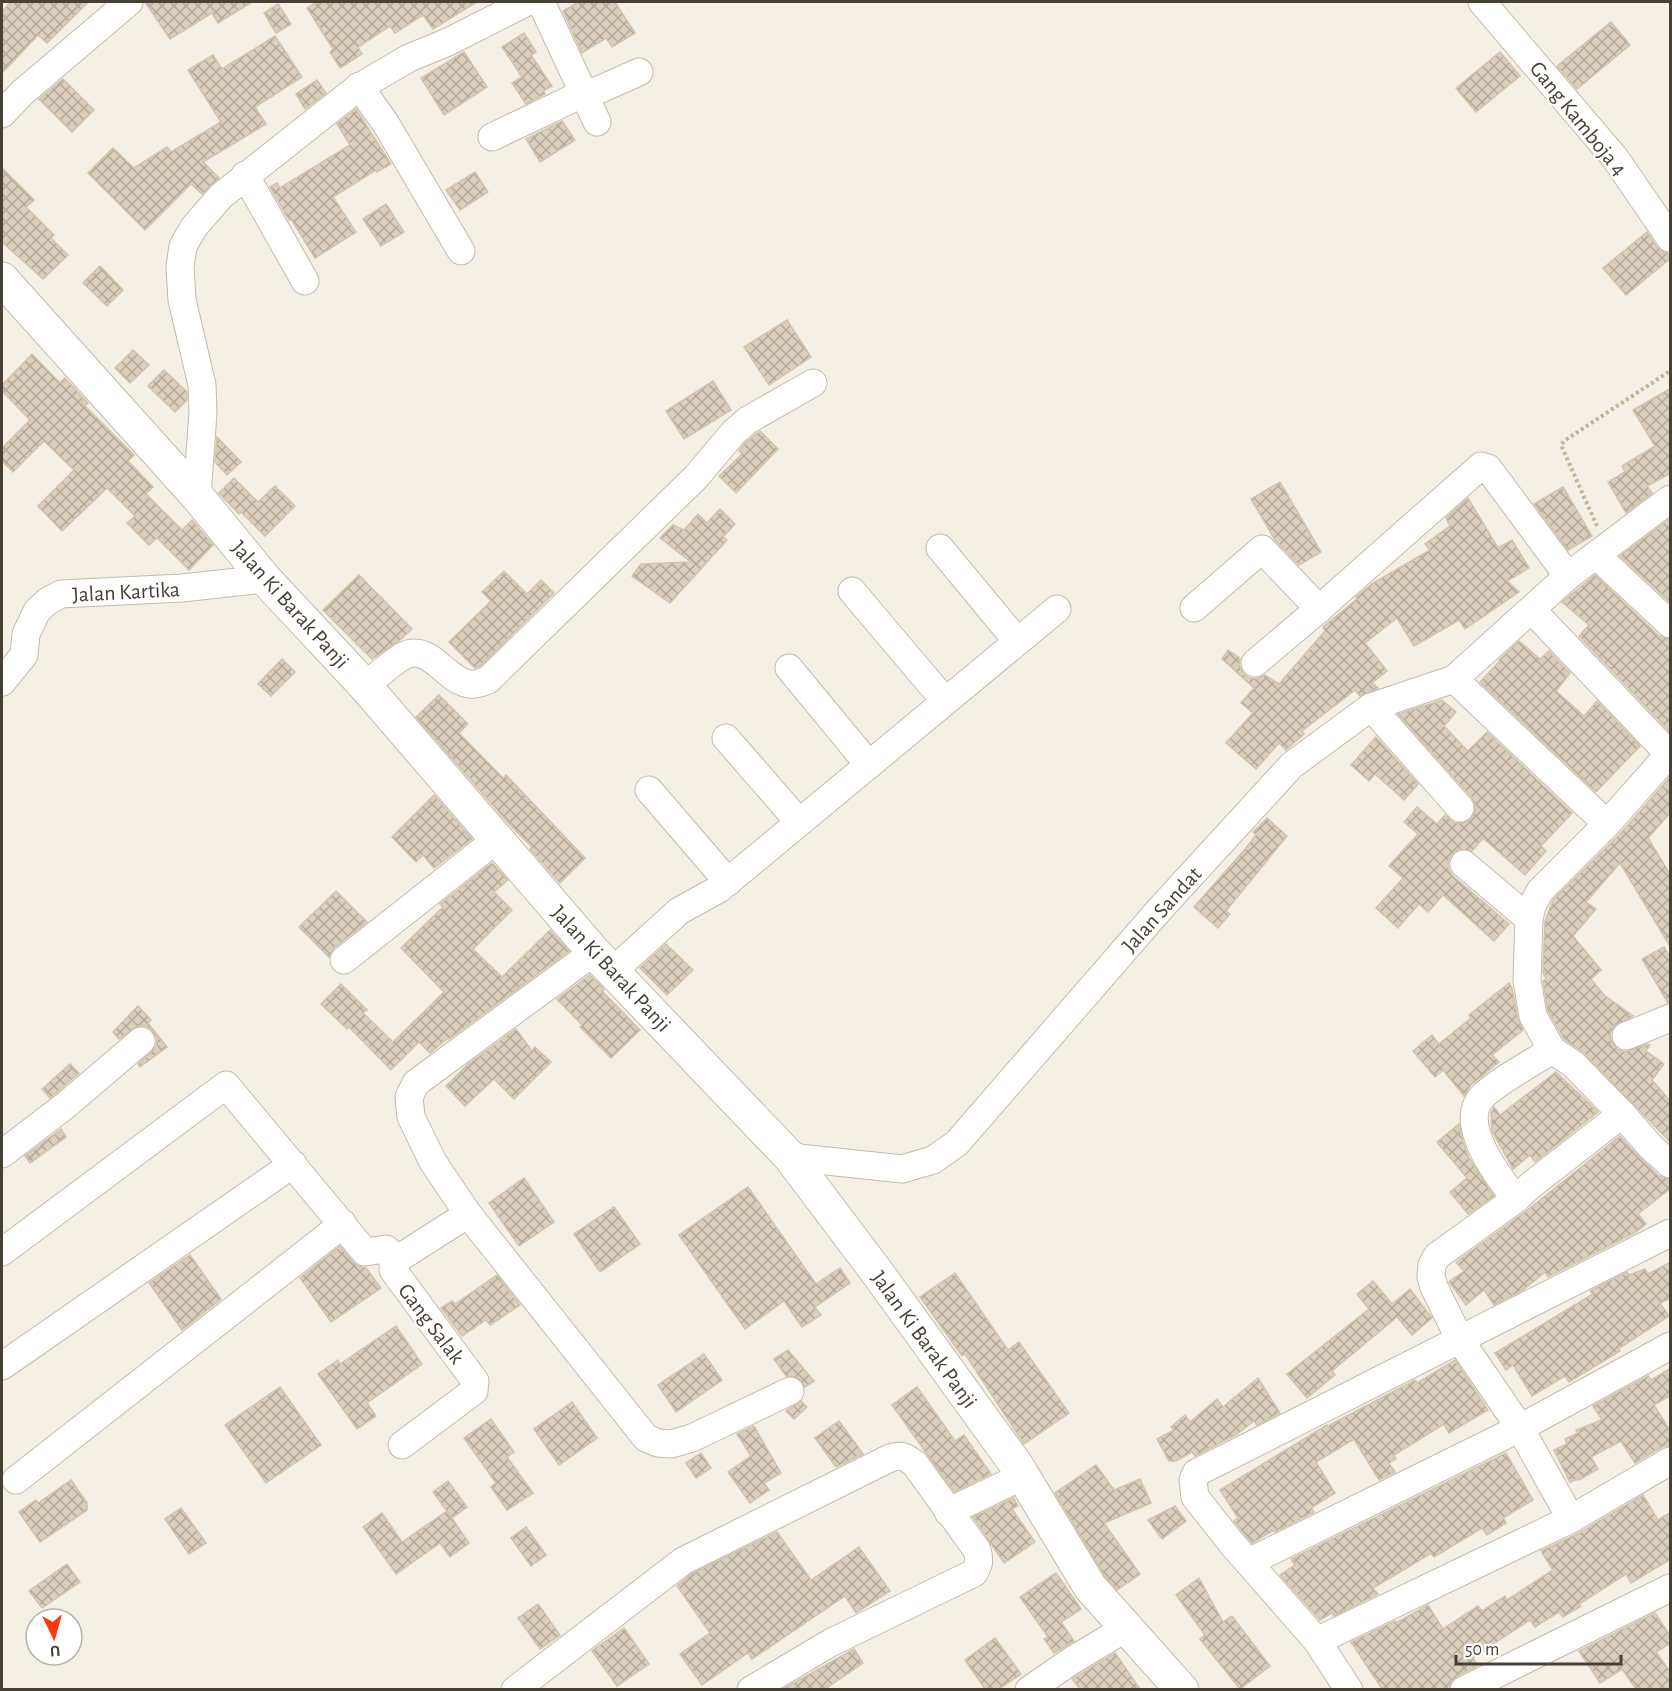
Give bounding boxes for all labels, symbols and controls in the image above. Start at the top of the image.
street label: Gang Kamboja 4 [1526,57,1631,180]
street label: Jalan Ki Barak Panji [227,536,353,673]
street label: Jalan Kartika [72,578,180,606]
street label: Jalan Sandat [1118,863,1206,957]
street label: Jalan Ki Barak Panji [547,901,675,1036]
street label: Jalan Ki Barak Panji [867,1267,981,1412]
street label: Gang Salak [394,1279,468,1368]
north arrow [24,1607,84,1667]
scale bar [1456,1628,1621,1666]
text: 50 m [1465,1641,1499,1659]
text: U [49,1643,61,1659]

